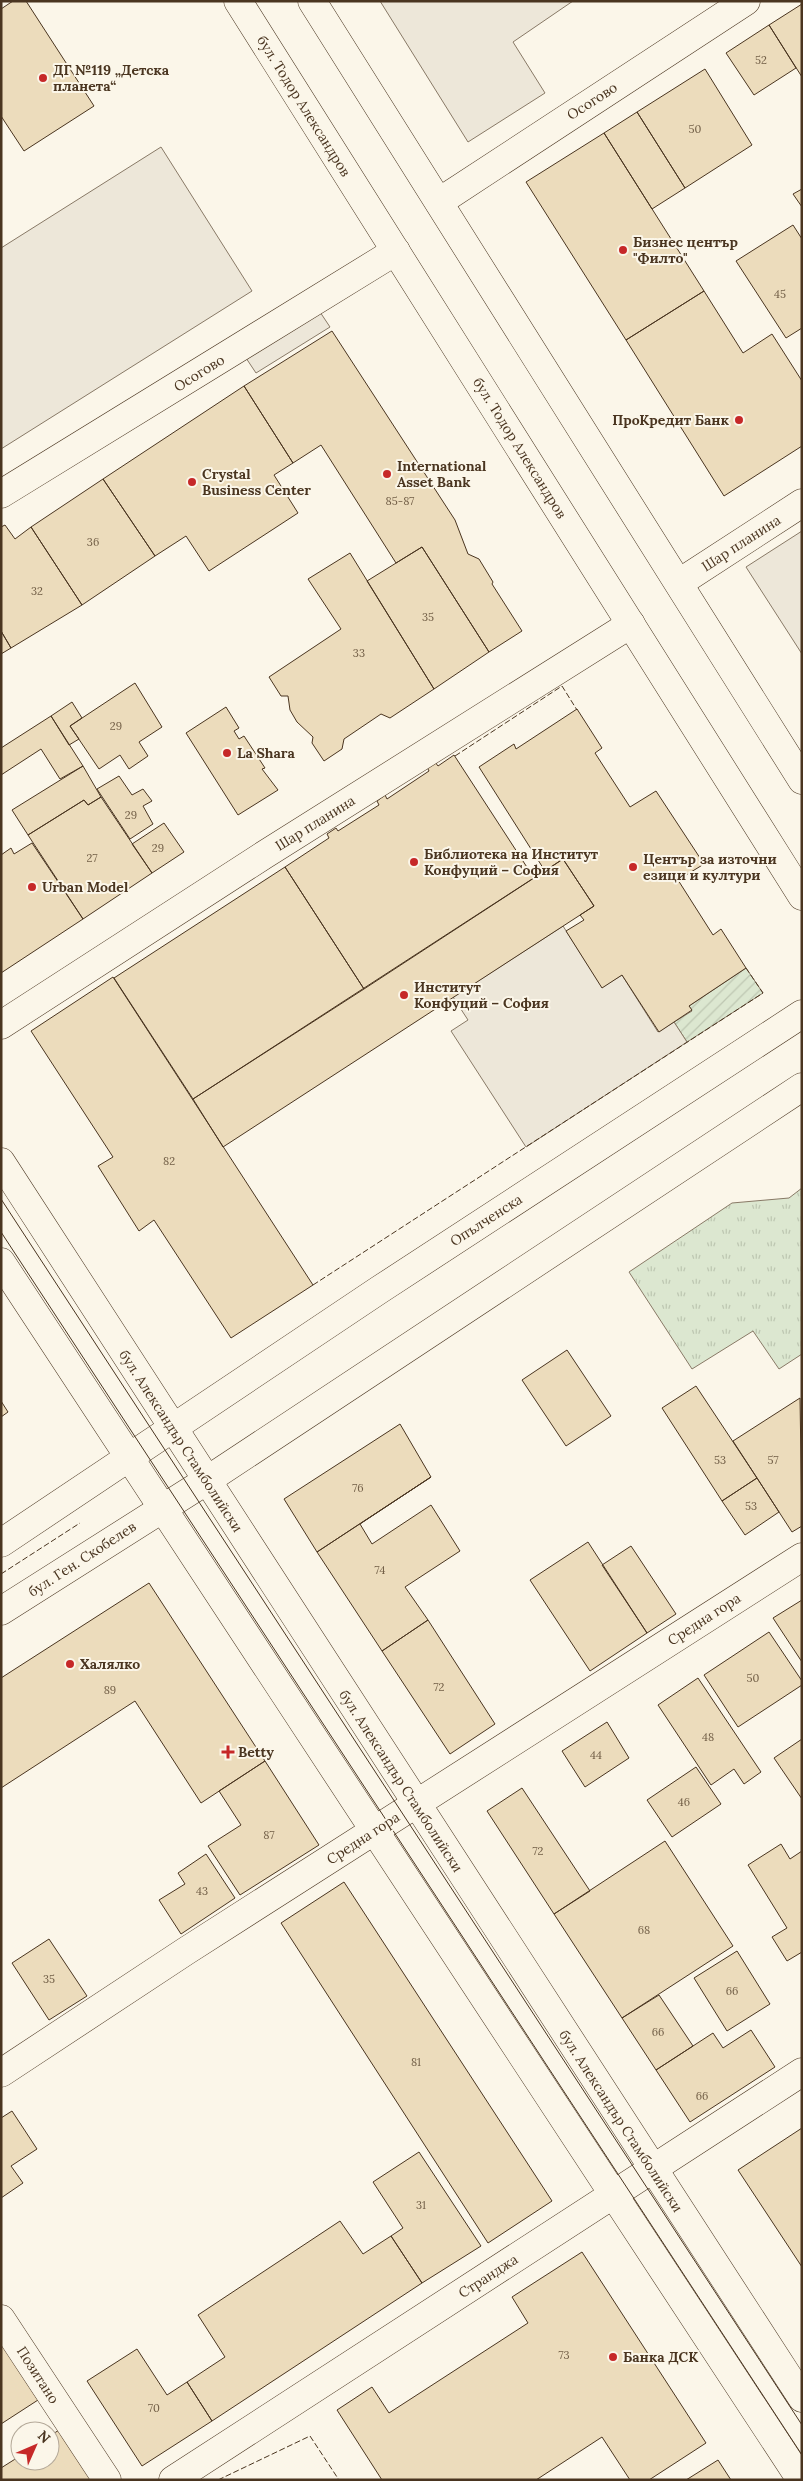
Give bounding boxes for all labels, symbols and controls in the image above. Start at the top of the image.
street label: бул. Тодор Александров [253,32,355,180]
house number: 52 [755,53,767,67]
place label: ДГ №119 „Детска планета“ [53,61,170,95]
marker: ДГ №119 „Детска планета“ [37,72,49,84]
street label: Осогово [563,78,621,124]
house number: 50 [689,122,702,136]
place label: Бизнес център "Филто" [633,233,738,267]
marker: Бизнес център "Филто" [617,244,629,256]
house number: 45 [774,287,786,301]
street label: Осогово [170,350,228,396]
street label: бул. Тодор Александров [469,374,571,522]
place label: ПроКредит Банк [612,411,730,429]
marker: ПроКредит Банк [733,414,745,426]
place label: International Asset Bank [397,457,487,491]
place label: Crystal Business Center [202,465,311,499]
marker: International Asset Bank [381,468,393,480]
marker: Crystal Business Center [186,476,198,488]
house number: 85-87 [386,494,414,508]
street label: Шар планина [698,511,784,575]
house number: 36 [87,535,99,549]
house number: 32 [31,584,43,598]
house number: 35 [422,610,434,624]
house number: 33 [353,646,365,660]
house number: 29 [110,719,122,733]
place label: La Shara [237,744,295,762]
marker: La Shara [221,747,233,759]
street label: Шар планина [272,791,358,855]
house number: 29 [125,808,137,822]
house number: 29 [152,841,164,855]
place label: Библиотека на Институт Конфуций – София [424,845,599,879]
place label: Център за източни езици и култури [643,850,777,884]
house number: 27 [87,851,97,865]
marker: Библиотека на Институт Конфуций – София [408,856,420,868]
marker: Център за източни езици и култури [627,861,639,873]
place label: Urban Model [42,878,129,896]
marker: Urban Model [26,881,38,893]
place label: Институт Конфуций – София [414,978,549,1012]
marker: Институт Конфуций – София [398,989,410,1001]
house number: 82 [163,1154,175,1168]
street label: Опълченска [447,1190,525,1250]
street label: бул. Александър Стамболийски [115,1346,247,1536]
house number: 53 [714,1453,726,1467]
house number: 57 [767,1453,779,1467]
house number: 76 [352,1481,364,1495]
house number: 53 [745,1499,757,1513]
street label: бул. Ген. Скобелев [25,1517,139,1601]
house number: 74 [375,1563,385,1577]
street label: Средна гора [664,1589,744,1649]
place label: Халялко [80,1655,140,1673]
marker: Халялко [64,1658,76,1670]
house number: 50 [747,1671,760,1685]
house number: 72 [434,1680,445,1694]
house number: 89 [104,1683,116,1697]
street label: бул. Александър Стамболийски [335,1686,467,1876]
house number: 48 [702,1730,714,1744]
place label: Betty [238,1743,274,1761]
marker: Betty [222,1746,234,1758]
house number: 44 [590,1748,602,1762]
house number: 46 [678,1795,690,1809]
street label: Средна гора [323,1808,403,1868]
house number: 87 [263,1828,275,1842]
house number: 72 [533,1844,544,1858]
house number: 43 [196,1884,208,1898]
house number: 68 [638,1923,650,1937]
house number: 35 [43,1972,55,1986]
house number: 66 [726,1984,738,1998]
house number: 66 [652,2025,664,2039]
street label: бул. Александър Стамболийски [555,2026,687,2216]
house number: 81 [411,2055,421,2069]
house number: 66 [696,2089,708,2103]
house number: 31 [416,2198,426,2212]
street label: Странджа [455,2250,521,2302]
street label: Позитано [13,2343,63,2407]
house number: 73 [558,2348,570,2362]
place label: Банка ДСК [623,2348,698,2366]
marker: Банка ДСК [607,2351,619,2363]
house number: 70 [148,2401,160,2415]
north arrow [10,2421,60,2471]
text: N [34,2427,55,2447]

